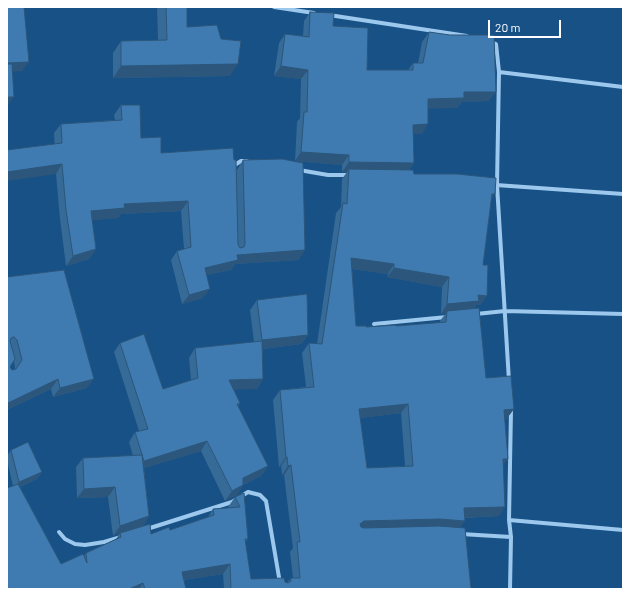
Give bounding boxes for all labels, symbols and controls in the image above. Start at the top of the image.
scale bar [490,12,563,38]
text: 20 m [495,20,521,34]

